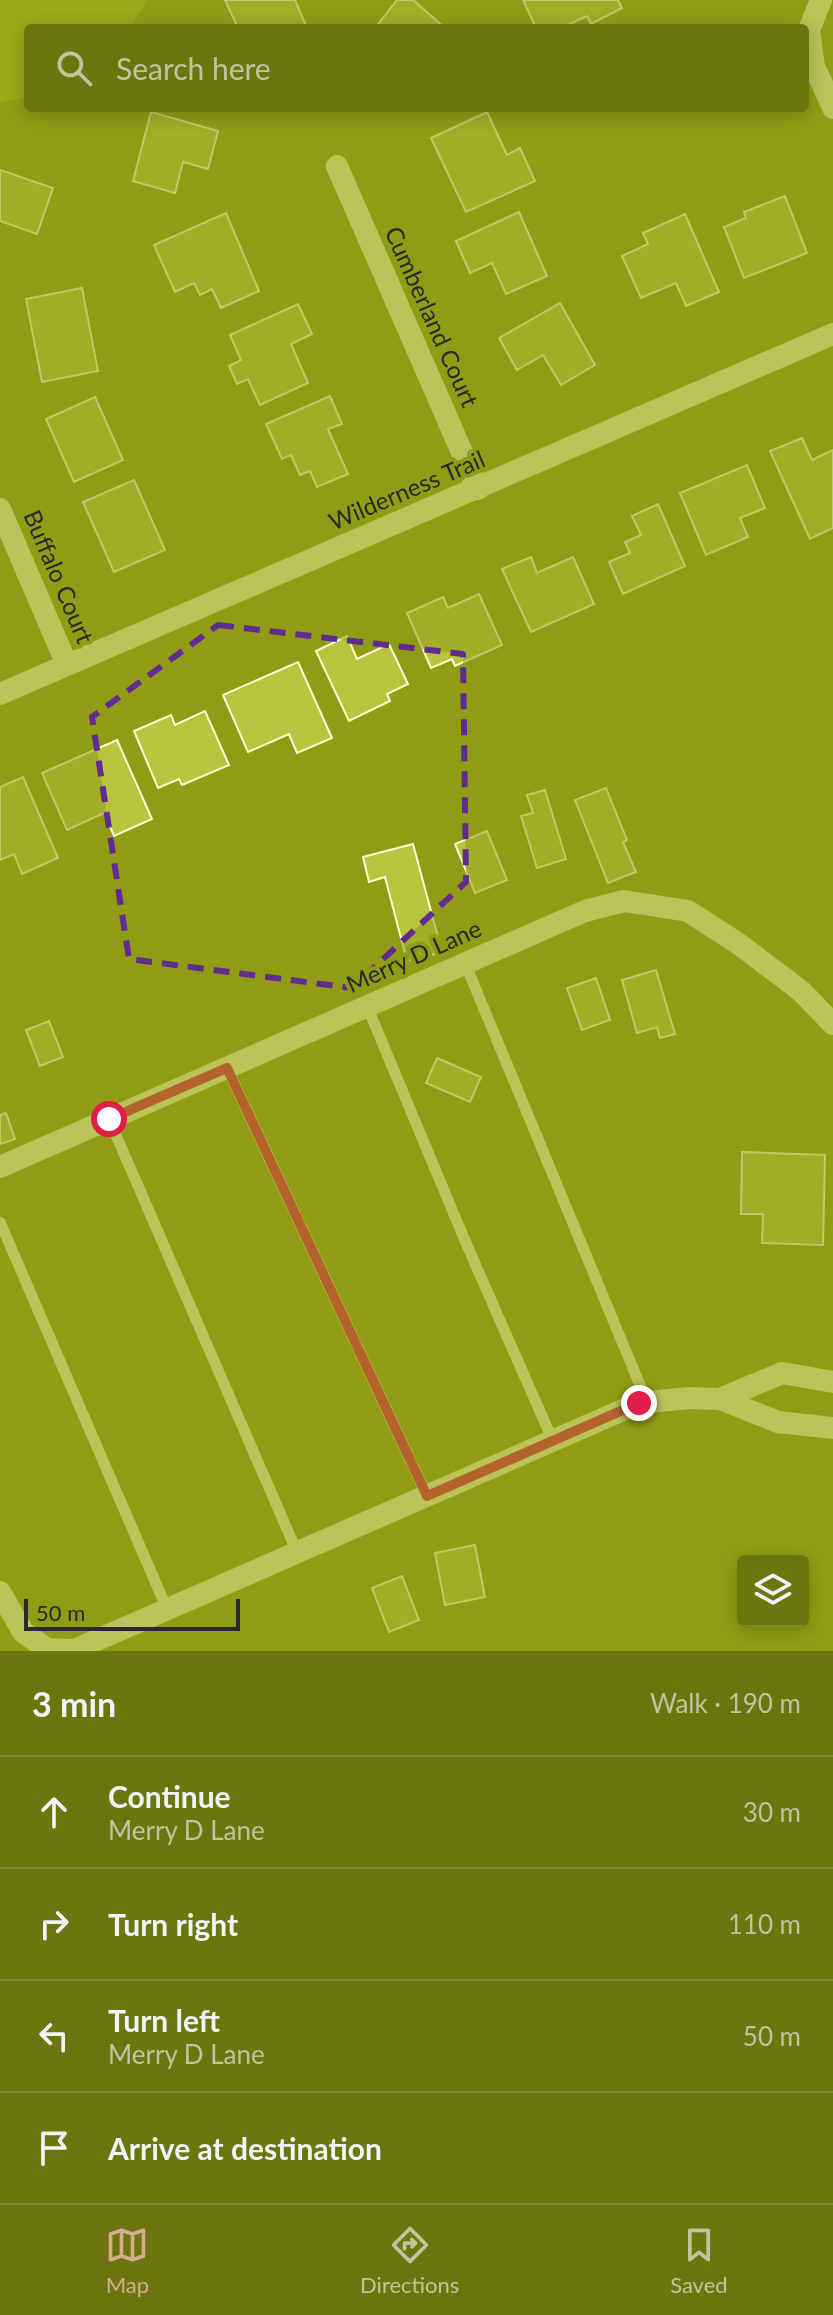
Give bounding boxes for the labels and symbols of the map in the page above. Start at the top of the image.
street label: Cumberland Court [380,222,485,411]
street label: Wilderness Trail [324,444,489,536]
street label: Buffalo Court [18,505,101,648]
street label: Merry D Lane [341,913,485,998]
route start [91,1101,127,1137]
route end [621,1385,657,1421]
scale bar [24,1595,240,1631]

